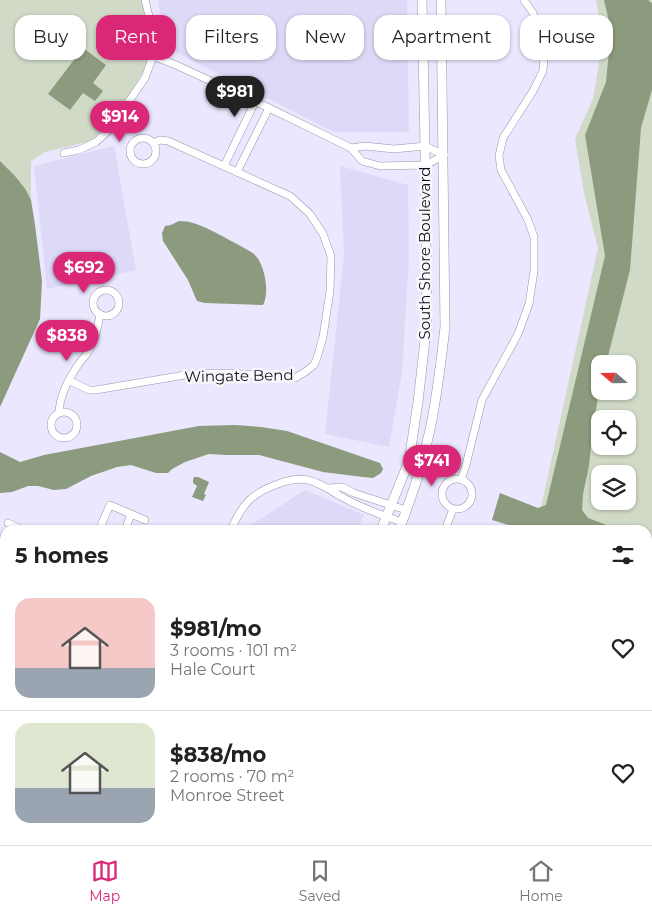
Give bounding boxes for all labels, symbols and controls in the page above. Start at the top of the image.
chip: Buy [15,15,86,60]
chip: Rent [96,15,176,60]
chip: Filters [186,15,276,60]
chip: New [286,15,364,60]
chip: Apartment [374,15,510,60]
chip: House [520,15,613,60]
pin: $981 [205,76,265,118]
text: $981 [216,82,254,101]
pin: $914 [90,100,150,143]
text: $914 [101,107,139,126]
street label: South Shore Boulevard [415,167,434,339]
pin: $692 [54,252,114,294]
text: $692 [64,258,104,277]
pin: $838 [37,320,97,362]
text: $838 [47,326,87,345]
north arrow [591,355,636,400]
map controls [591,355,636,510]
street label: Wingate Bend [184,365,294,386]
button: locate [591,410,636,455]
pin: $741 [402,444,462,487]
text: $741 [414,451,450,470]
button: layers [591,465,636,510]
icon: filters [609,541,637,569]
text: 5 homes [15,543,108,568]
text: $981/mo [170,616,261,641]
icon: home [55,618,115,678]
icon: heart [609,634,637,662]
text: 3 rooms · 101 m² [170,641,297,660]
text: Hale Court [170,660,256,679]
text: $838/mo [170,742,266,767]
icon: home [55,743,115,803]
icon: heart [609,759,637,787]
text: 2 rooms · 70 m² [170,767,295,786]
text: Monroe Street [170,786,285,805]
tab: Map [89,857,120,905]
tab: Saved [299,857,341,905]
tab: Home [519,857,563,905]

